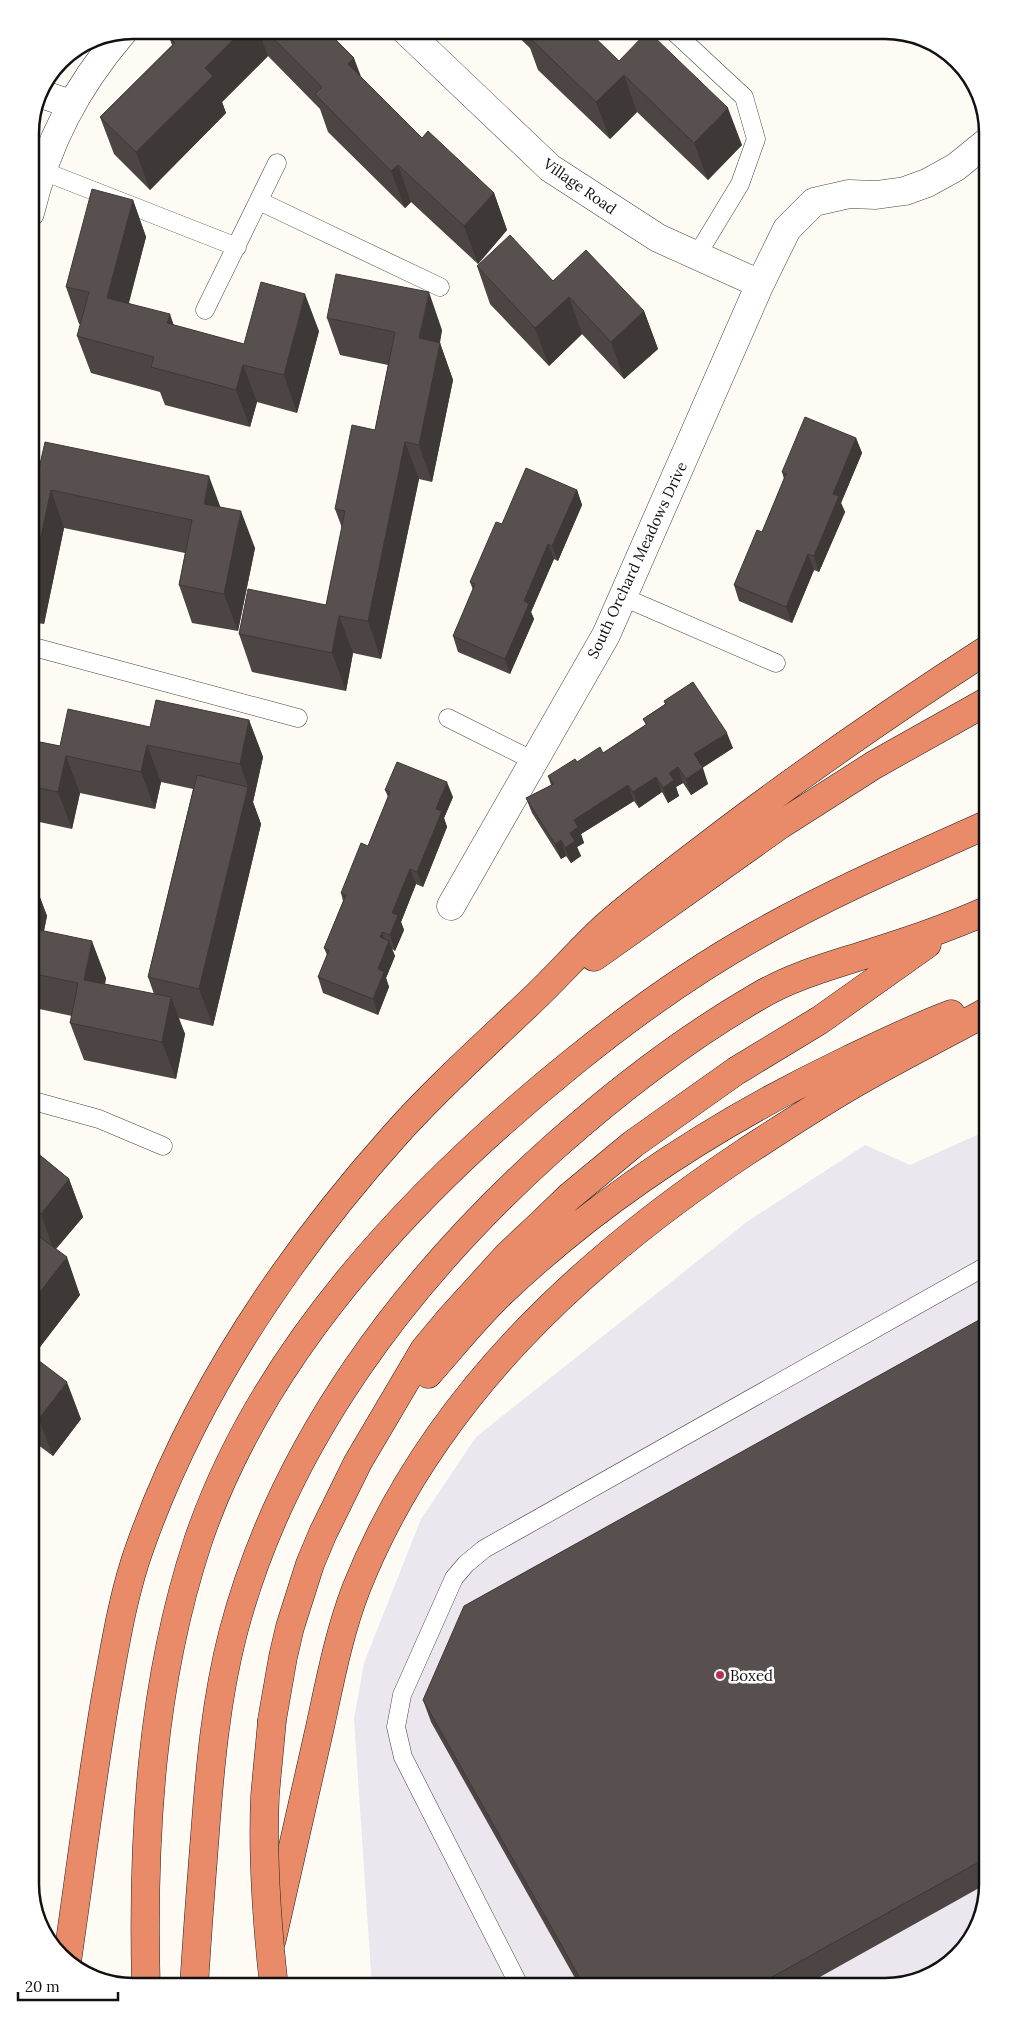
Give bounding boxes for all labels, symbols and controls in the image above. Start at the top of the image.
street label: Village Road [539,153,620,218]
street label: South Orchard Meadows Drive [583,459,691,661]
place label: Boxed [730,1666,773,1685]
marker: Boxed [714,1669,726,1681]
scale bar [18,1970,118,2002]
text: 20 m [25,1977,60,1996]

